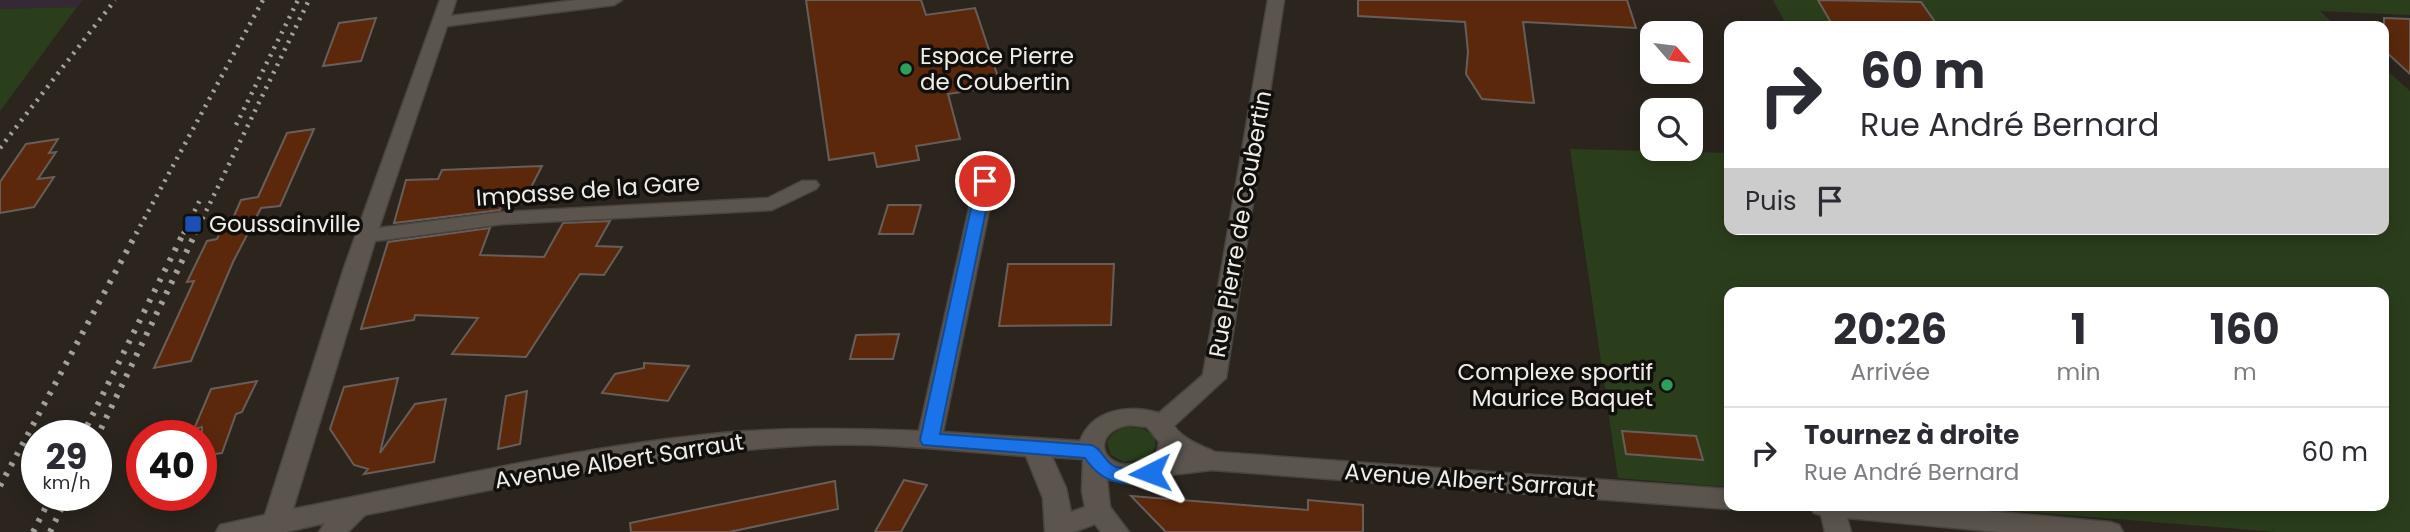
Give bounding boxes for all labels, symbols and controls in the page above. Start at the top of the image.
north arrow [1640,21,1703,84]
map controls [1640,21,1703,161]
text: 60 m [1860,37,1985,105]
place label: Espace Pierre de Coubertin [920,40,1074,98]
icon: right [1745,49,1836,140]
marker: Espace Pierre de Coubertin [898,61,914,77]
street label: Rue Pierre de Coubertin [1201,88,1279,360]
button: search [1640,98,1703,161]
text: Rue André Bernard [1860,102,2159,147]
pin [955,151,1015,211]
icon: arrive [966,162,1004,200]
street label: Impasse de la Gare [475,166,701,214]
icon: arrive [1811,182,1849,220]
text: Puis [1745,183,1797,219]
place label: Goussainville [209,208,360,240]
marker: Goussainville [183,214,203,234]
text: 20:26 [1833,300,1947,359]
text: 1 [2071,300,2086,359]
text: 160 [2210,300,2280,359]
place label: Complexe sportif Maurice Baquet [1458,356,1653,414]
text: Arrivée [1850,356,1930,388]
text: min [2057,356,2101,388]
text: m [2233,356,2257,388]
marker: Complexe sportif Maurice Baquet [1659,377,1675,393]
text: Tournez à droite [1804,417,2019,453]
speed limit sign: 40 [126,420,217,511]
street label: Avenue Albert Sarraut [492,426,746,496]
text: 29 [46,432,87,481]
icon: right [1745,434,1783,472]
text: 60 m [2301,434,2368,470]
position arrow [1113,436,1187,510]
street label: Avenue Albert Sarraut [1343,455,1597,505]
text: Rue André Bernard [1804,456,2019,488]
text: km/h [43,470,90,495]

